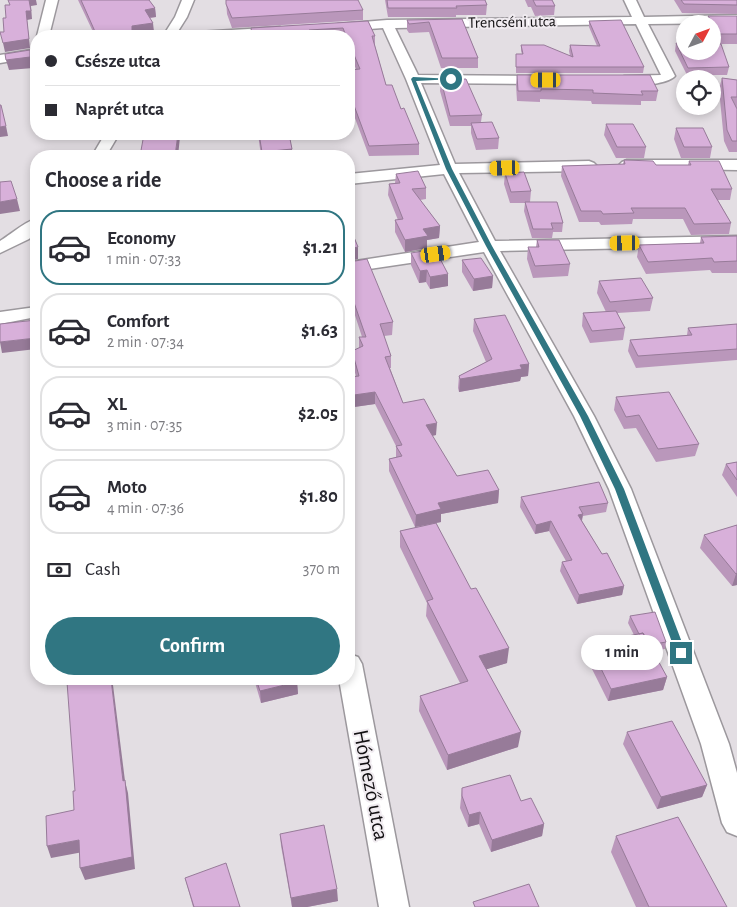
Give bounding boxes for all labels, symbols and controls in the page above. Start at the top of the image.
street label: Trencséni utca [468,13,556,31]
north arrow [676,15,721,60]
map controls [676,15,721,115]
text: Csésze utca [75,52,161,71]
route start [440,68,462,90]
button: locate [676,70,721,115]
car [531,73,561,88]
text: Naprét utca [75,100,164,119]
car [489,160,520,176]
text: Choose a ride [45,169,161,191]
icon: car [47,225,92,270]
text: Economy [107,229,176,248]
car [609,235,640,251]
text: $1.21 [302,238,338,257]
car [420,244,451,264]
text: 1 min · 07:33 [107,251,181,267]
icon: car [47,308,92,353]
text: Comfort [107,312,169,331]
text: $1.63 [301,321,338,340]
text: 2 min · 07:34 [107,334,184,350]
icon: car [47,391,92,436]
text: XL [107,395,127,414]
text: $2.05 [298,404,338,423]
text: 3 min · 07:35 [107,417,182,433]
icon: car [47,474,92,519]
text: Moto [107,478,147,497]
text: $1.80 [299,487,338,506]
text: 4 min · 07:36 [107,500,184,516]
icon: cash [45,556,73,584]
text: Cash [85,560,121,579]
text: 370 m [303,561,340,577]
button: Confirm [45,617,340,675]
callout: 1 min [581,636,664,670]
route end [670,642,692,664]
text: 1 min [605,644,639,660]
street label: Hómező utca [349,728,393,842]

